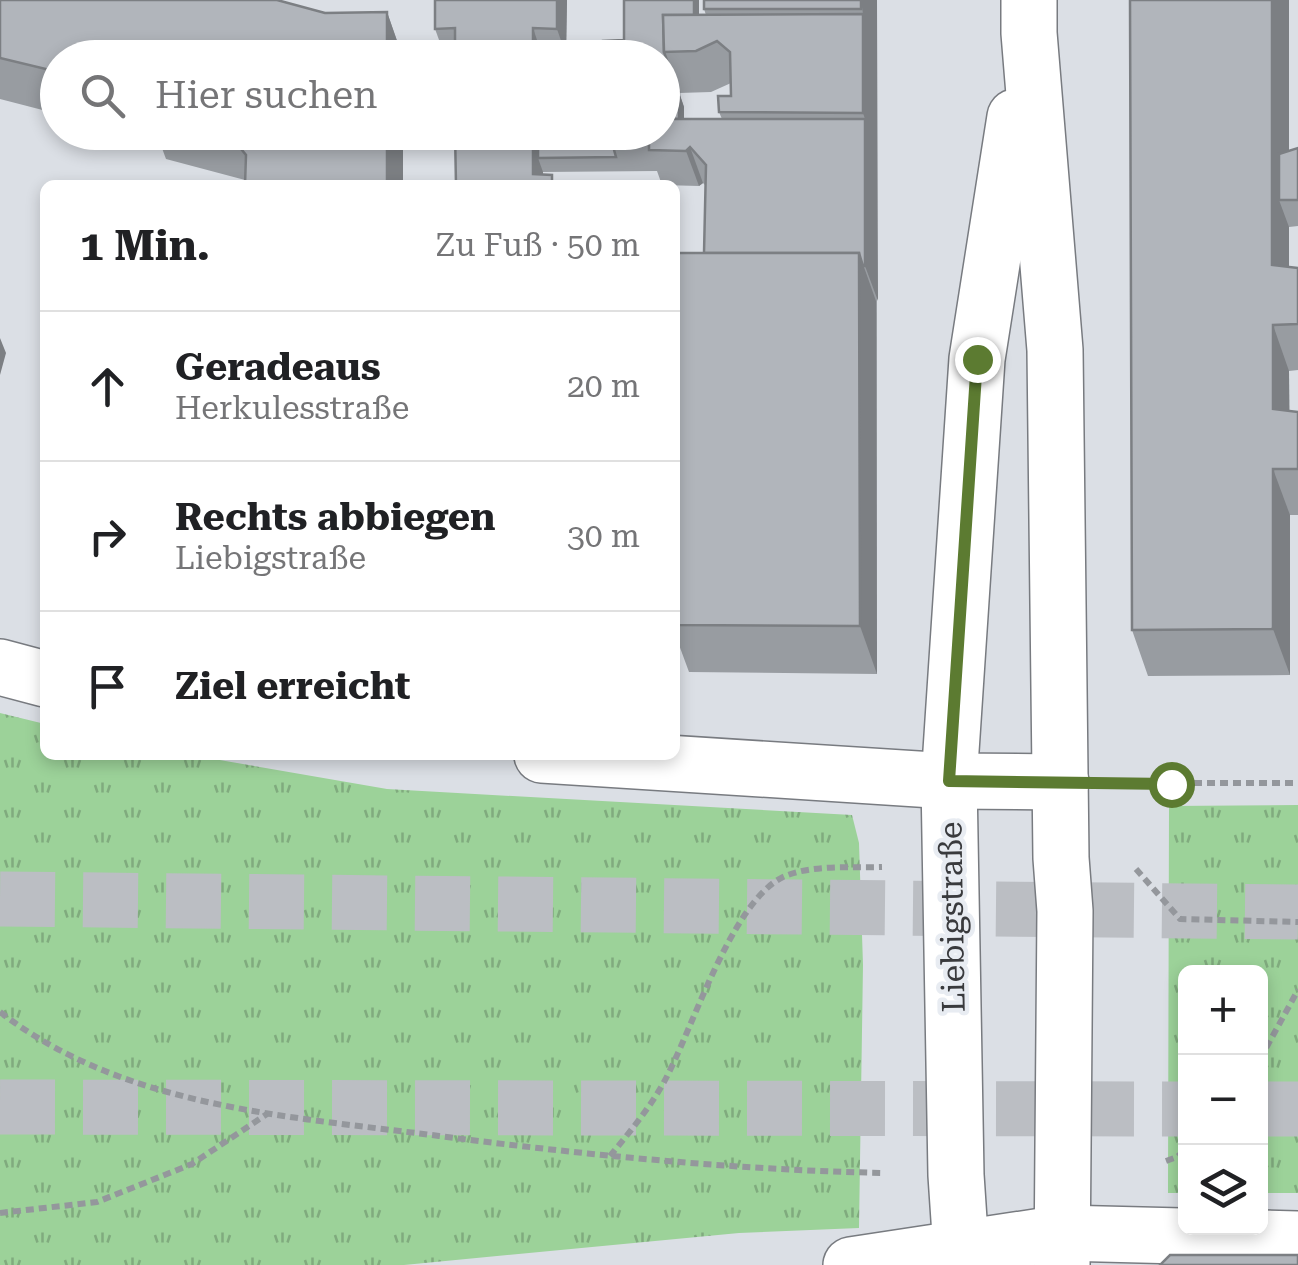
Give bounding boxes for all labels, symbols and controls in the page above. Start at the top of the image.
search box [40,40,680,150]
icon: search [75,68,130,123]
text: Hier suchen [155,73,378,117]
text: 1 Min. [80,221,210,270]
text: Zu Fuß · 50 m [435,226,640,264]
route end [955,337,1001,383]
text: Geradeaus [175,345,381,389]
icon: ahead [80,359,135,414]
text: 20 m [567,367,640,405]
text: Herkulesstraße [175,389,409,427]
text: Rechts abbiegen [175,495,496,539]
icon: right [80,509,135,564]
text: 30 m [567,517,640,555]
text: Liebigstraße [175,539,366,577]
icon: arrive [80,659,135,714]
text: Ziel erreicht [175,664,410,708]
route start [1149,762,1195,808]
street label: Liebigstraße [931,821,973,1013]
map controls [1178,965,1268,1235]
button: + [1178,965,1268,1055]
button: − [1178,1055,1268,1145]
button: layers [1178,1145,1268,1235]

